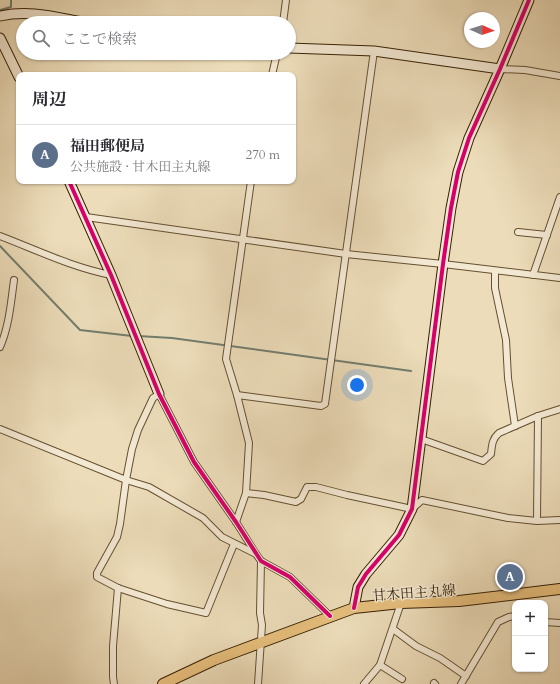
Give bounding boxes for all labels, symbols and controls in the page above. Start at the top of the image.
north arrow [464,12,500,48]
search box [16,16,296,60]
icon: search [30,27,52,49]
text: ここで検索 [62,29,137,49]
text: 周辺 [32,88,66,111]
text: 福田郵便局 [70,136,145,156]
text: A [40,146,50,164]
text: 270 m [246,146,280,164]
text: 公共施設 · 甘木田主丸線 [70,158,210,176]
your location [347,375,367,395]
pin: A [497,562,523,592]
street label: 甘木田主丸線 [371,581,457,605]
map controls [512,600,548,672]
button: + [512,600,548,636]
button: − [512,636,548,672]

